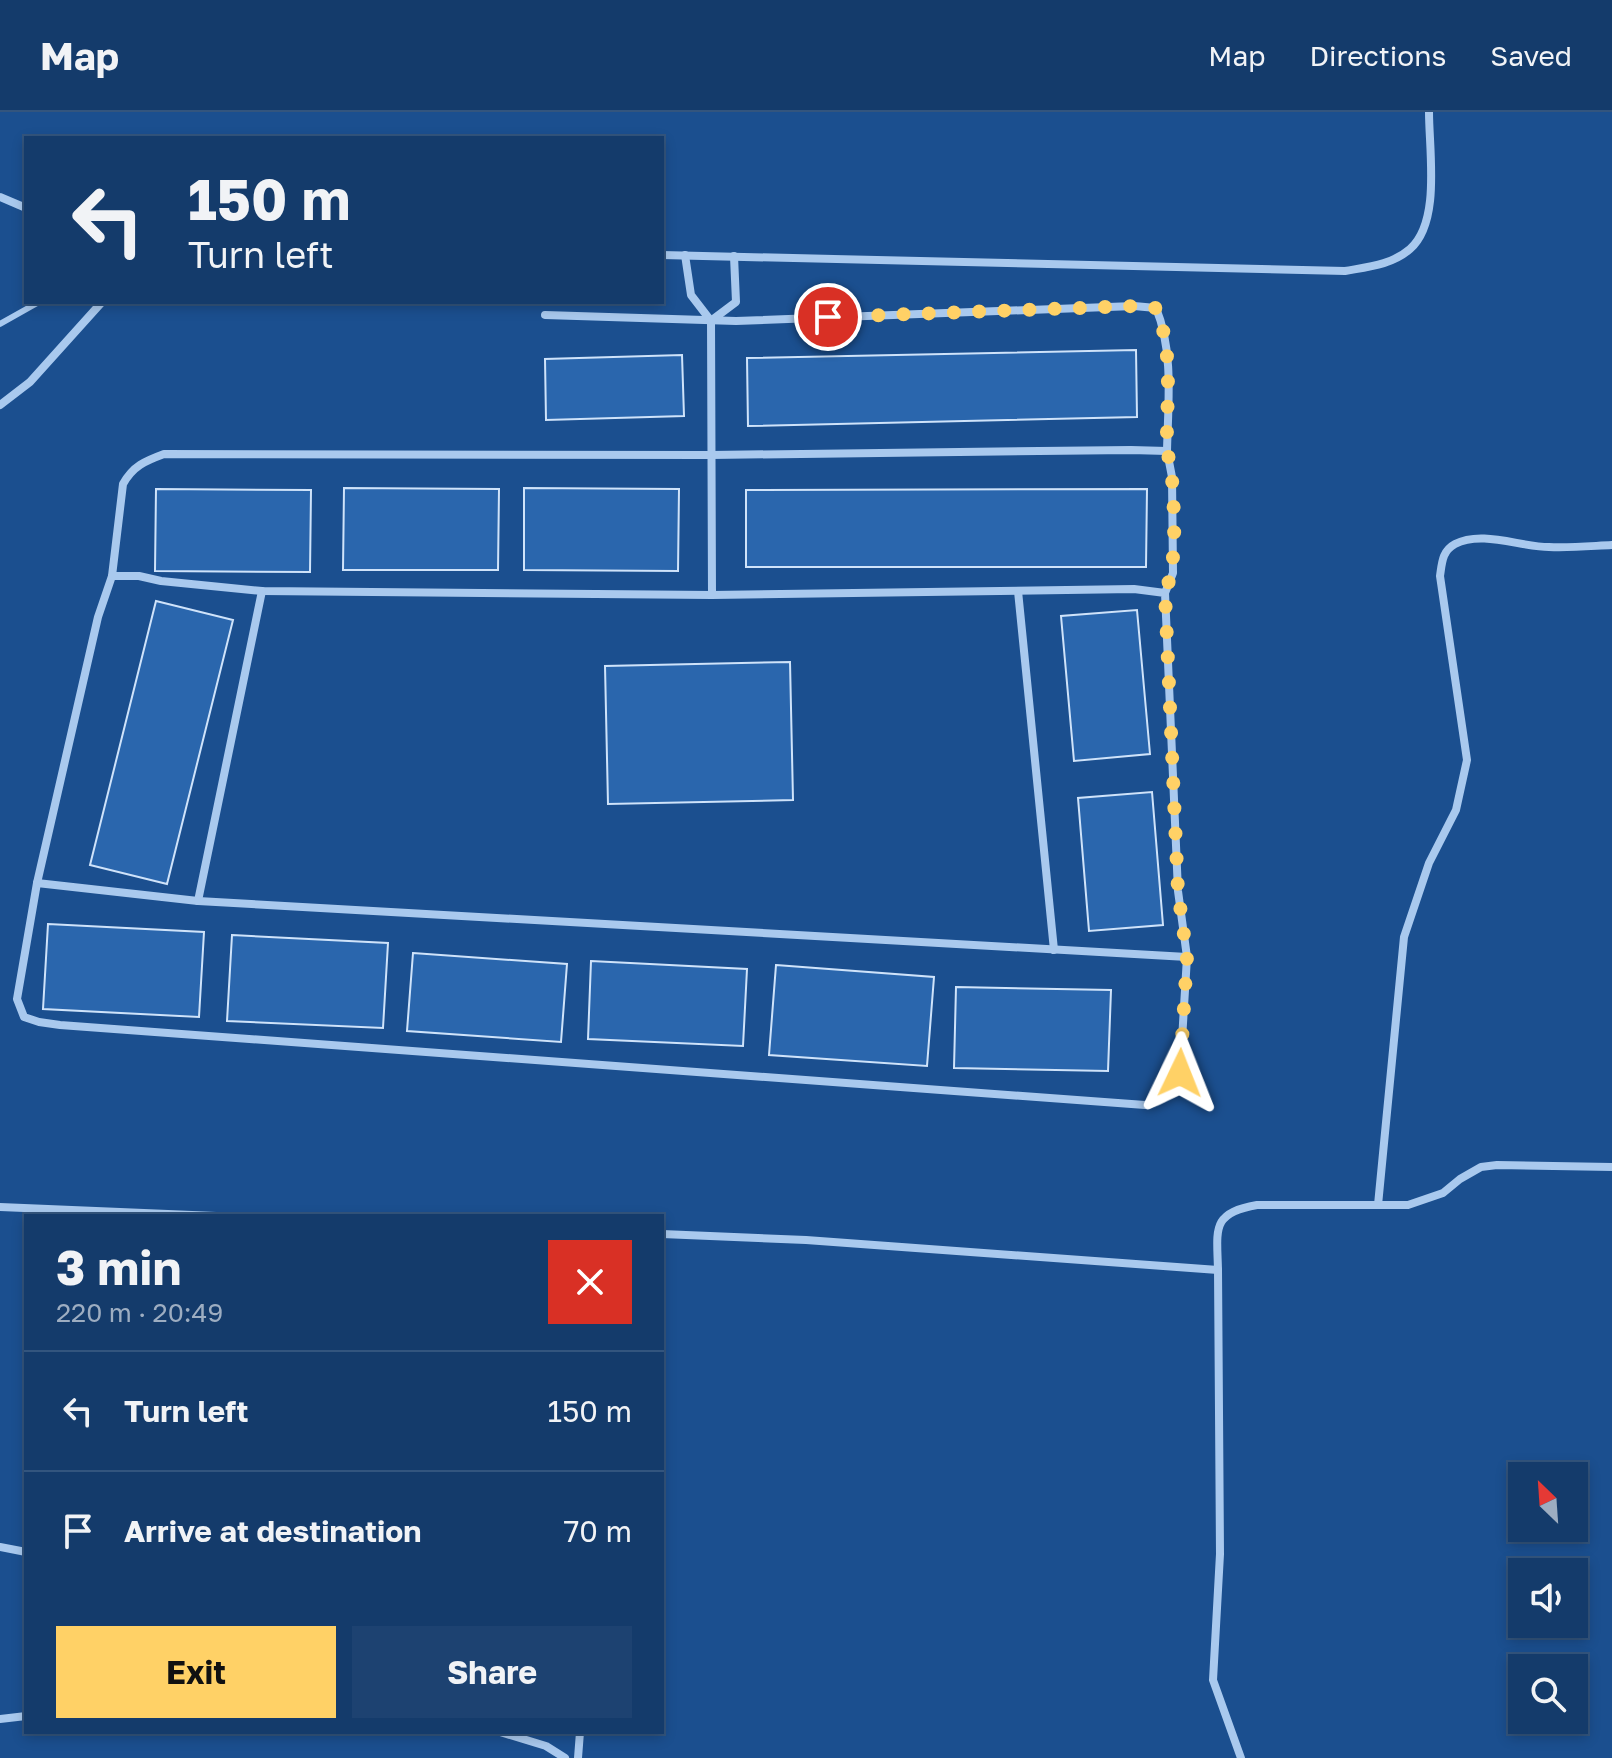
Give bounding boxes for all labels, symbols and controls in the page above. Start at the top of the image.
text: Map [40,33,119,78]
text: Map [1208,39,1265,72]
text: Directions [1309,39,1446,72]
text: Saved [1490,39,1572,72]
text: 150 m [188,165,350,232]
icon: left [56,168,160,272]
text: Turn left [188,233,334,276]
pin [794,283,862,351]
icon: arrive [806,295,850,339]
position arrow [1138,1031,1222,1115]
text: 3 min [56,1238,181,1296]
button: close [548,1240,632,1324]
text: 220 m · 20:49 [56,1297,223,1328]
icon: left [56,1389,100,1433]
text: Turn left [124,1393,249,1429]
text: 150 m [547,1393,632,1429]
north arrow [1508,1462,1588,1542]
map controls [1508,1462,1588,1734]
icon: arrive [56,1509,100,1553]
text: Arrive at destination [124,1513,421,1549]
text: 70 m [563,1513,632,1549]
button: sound [1508,1558,1588,1638]
button: Exit [56,1626,336,1718]
button: Share [352,1626,632,1718]
button: search [1508,1654,1588,1734]

